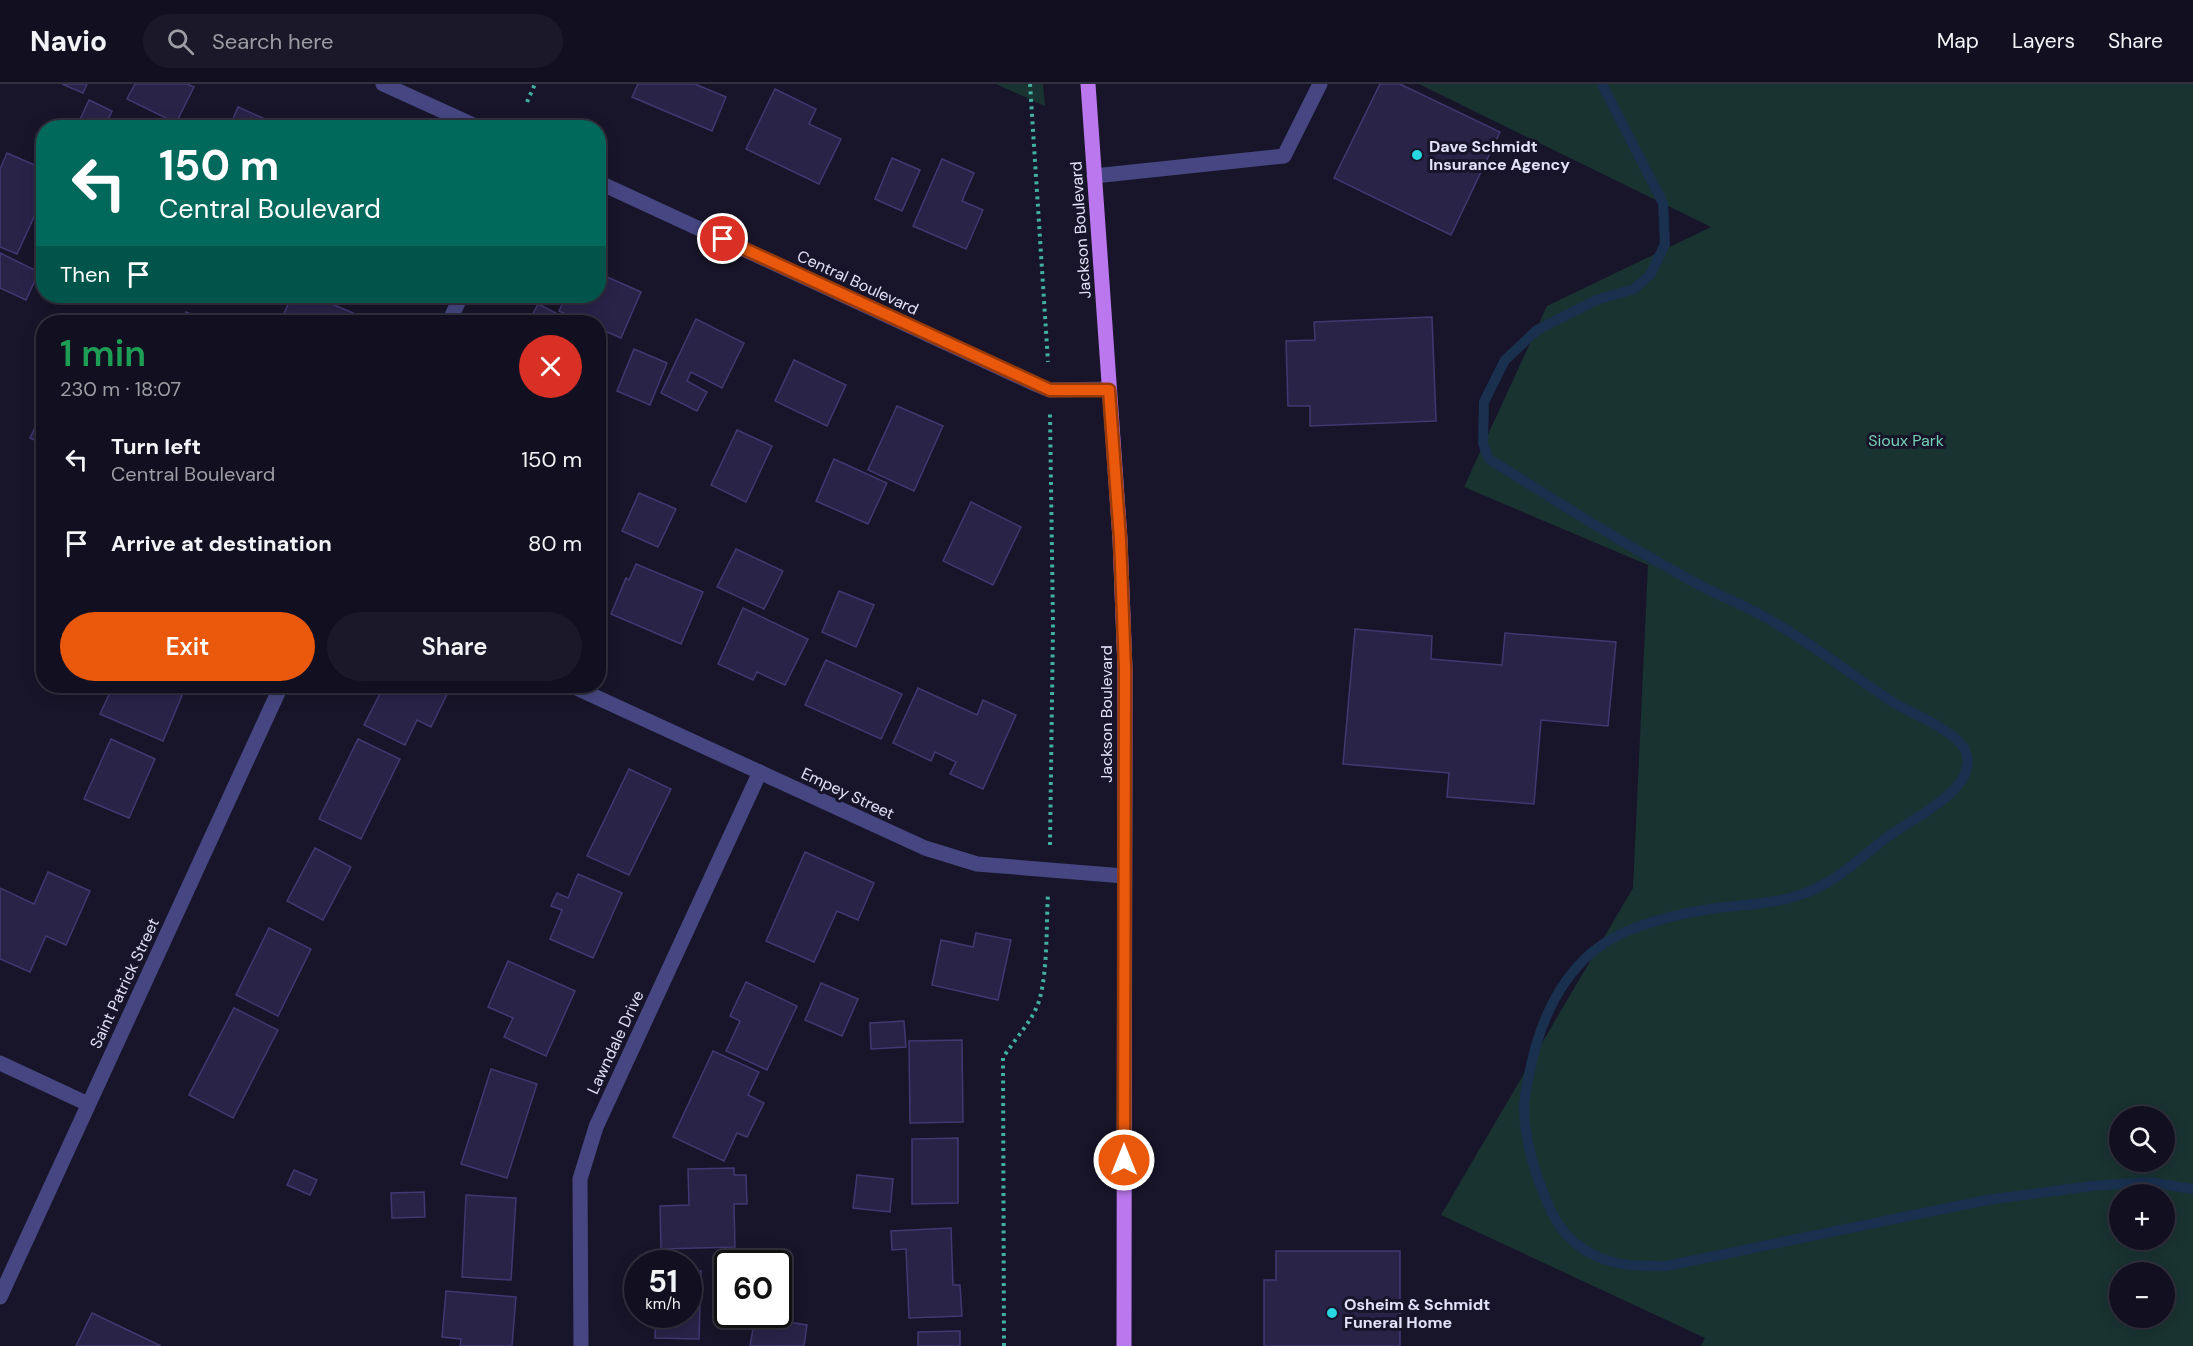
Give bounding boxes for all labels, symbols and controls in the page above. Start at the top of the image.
search box [143,14,563,68]
text: Navio [30,23,107,60]
icon: search [164,25,197,58]
text: Search here [212,27,333,56]
text: Map [1937,27,1979,55]
text: Layers [2012,27,2075,55]
text: Share [2108,27,2163,55]
place label: Dave Schmidt Insurance Agency [1429,136,1570,175]
text: 150 m [159,138,279,193]
icon: left [60,144,138,222]
marker: Dave Schmidt Insurance Agency [1410,148,1424,162]
street label: Jackson Boulevard [1065,161,1096,299]
text: Central Boulevard [159,191,381,226]
pin [697,213,748,264]
icon: arrive [706,222,739,255]
street label: Central Boulevard [794,245,922,320]
icon: arrive [122,258,155,291]
text: Then [60,260,110,289]
text: 1 min [60,330,146,377]
button: close [519,335,582,398]
text: 230 m · 18:07 [60,376,181,402]
park label: Sioux Park [1868,430,1944,451]
text: Turn left [111,432,201,461]
icon: left [60,443,93,476]
text: 150 m [521,445,582,474]
text: Central Boulevard [111,461,275,487]
icon: arrive [60,527,93,560]
text: Arrive at destination [111,529,332,558]
text: 80 m [528,529,582,558]
button: Exit [60,612,315,681]
button: Share [327,612,582,681]
street label: Jackson Boulevard [1096,645,1117,783]
street label: Empey Street [798,763,898,824]
street label: Saint Patrick Street [85,915,164,1052]
street label: Lawndale Drive [582,987,649,1097]
map controls [2109,1106,2175,1328]
button: search [2109,1106,2175,1172]
position arrow [1092,1128,1156,1192]
button: + [2109,1184,2175,1250]
speed limit sign: 60 [714,1250,792,1328]
text: 51 [648,1262,678,1301]
button: − [2109,1262,2175,1328]
text: km/h [645,1294,681,1314]
place label: Osheim & Schmidt Funeral Home [1344,1294,1490,1333]
marker: Osheim & Schmidt Funeral Home [1325,1306,1339,1320]

